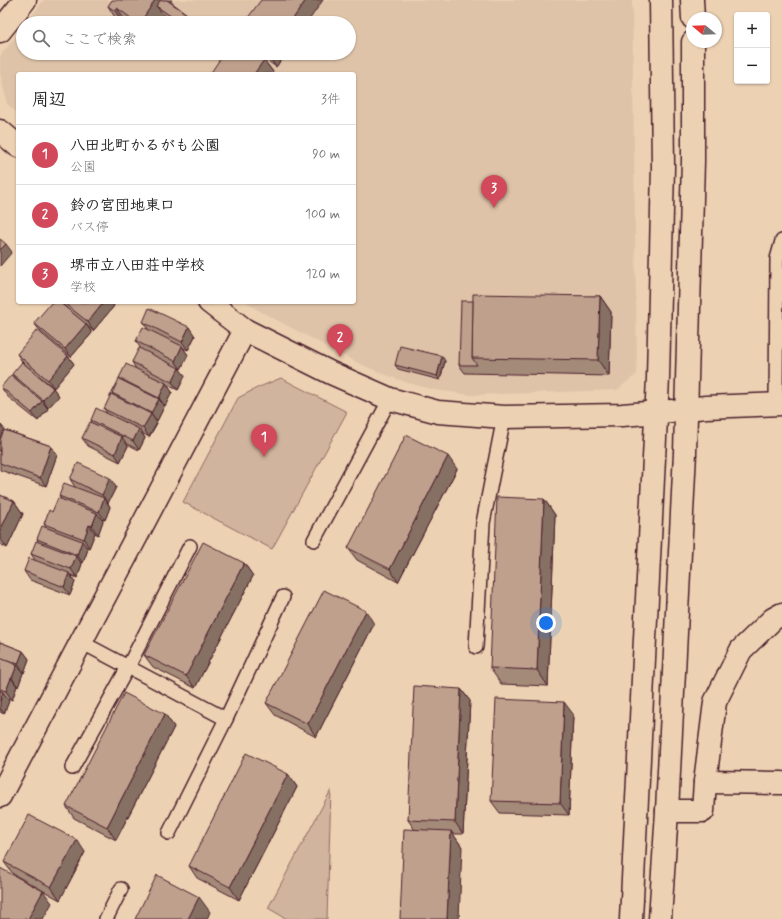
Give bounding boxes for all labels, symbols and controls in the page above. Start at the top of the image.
north arrow [686,12,722,48]
map controls [734,12,770,84]
button: + [734,12,770,48]
search box [16,16,356,60]
icon: search [30,27,52,49]
text: ここで検索 [62,30,137,50]
button: − [734,48,770,84]
text: 周辺 [32,89,66,111]
text: 3件 [321,91,340,108]
text: 八田北町かるがも公園 [70,136,220,156]
text: 1 [42,146,48,163]
text: 90 m [312,146,340,163]
text: 公園 [70,159,96,176]
pin: 3 [481,175,507,208]
text: 鈴の宮団地東口 [70,196,175,216]
text: 2 [42,206,48,223]
text: 100 m [305,206,340,223]
text: バス停 [70,219,109,236]
text: 堺市立八田荘中学校 [70,256,205,276]
text: 3 [42,266,48,283]
text: 120 m [306,266,340,283]
text: 学校 [70,279,96,296]
pin: 2 [327,324,353,357]
pin: 1 [251,424,277,457]
your location [536,613,556,633]

